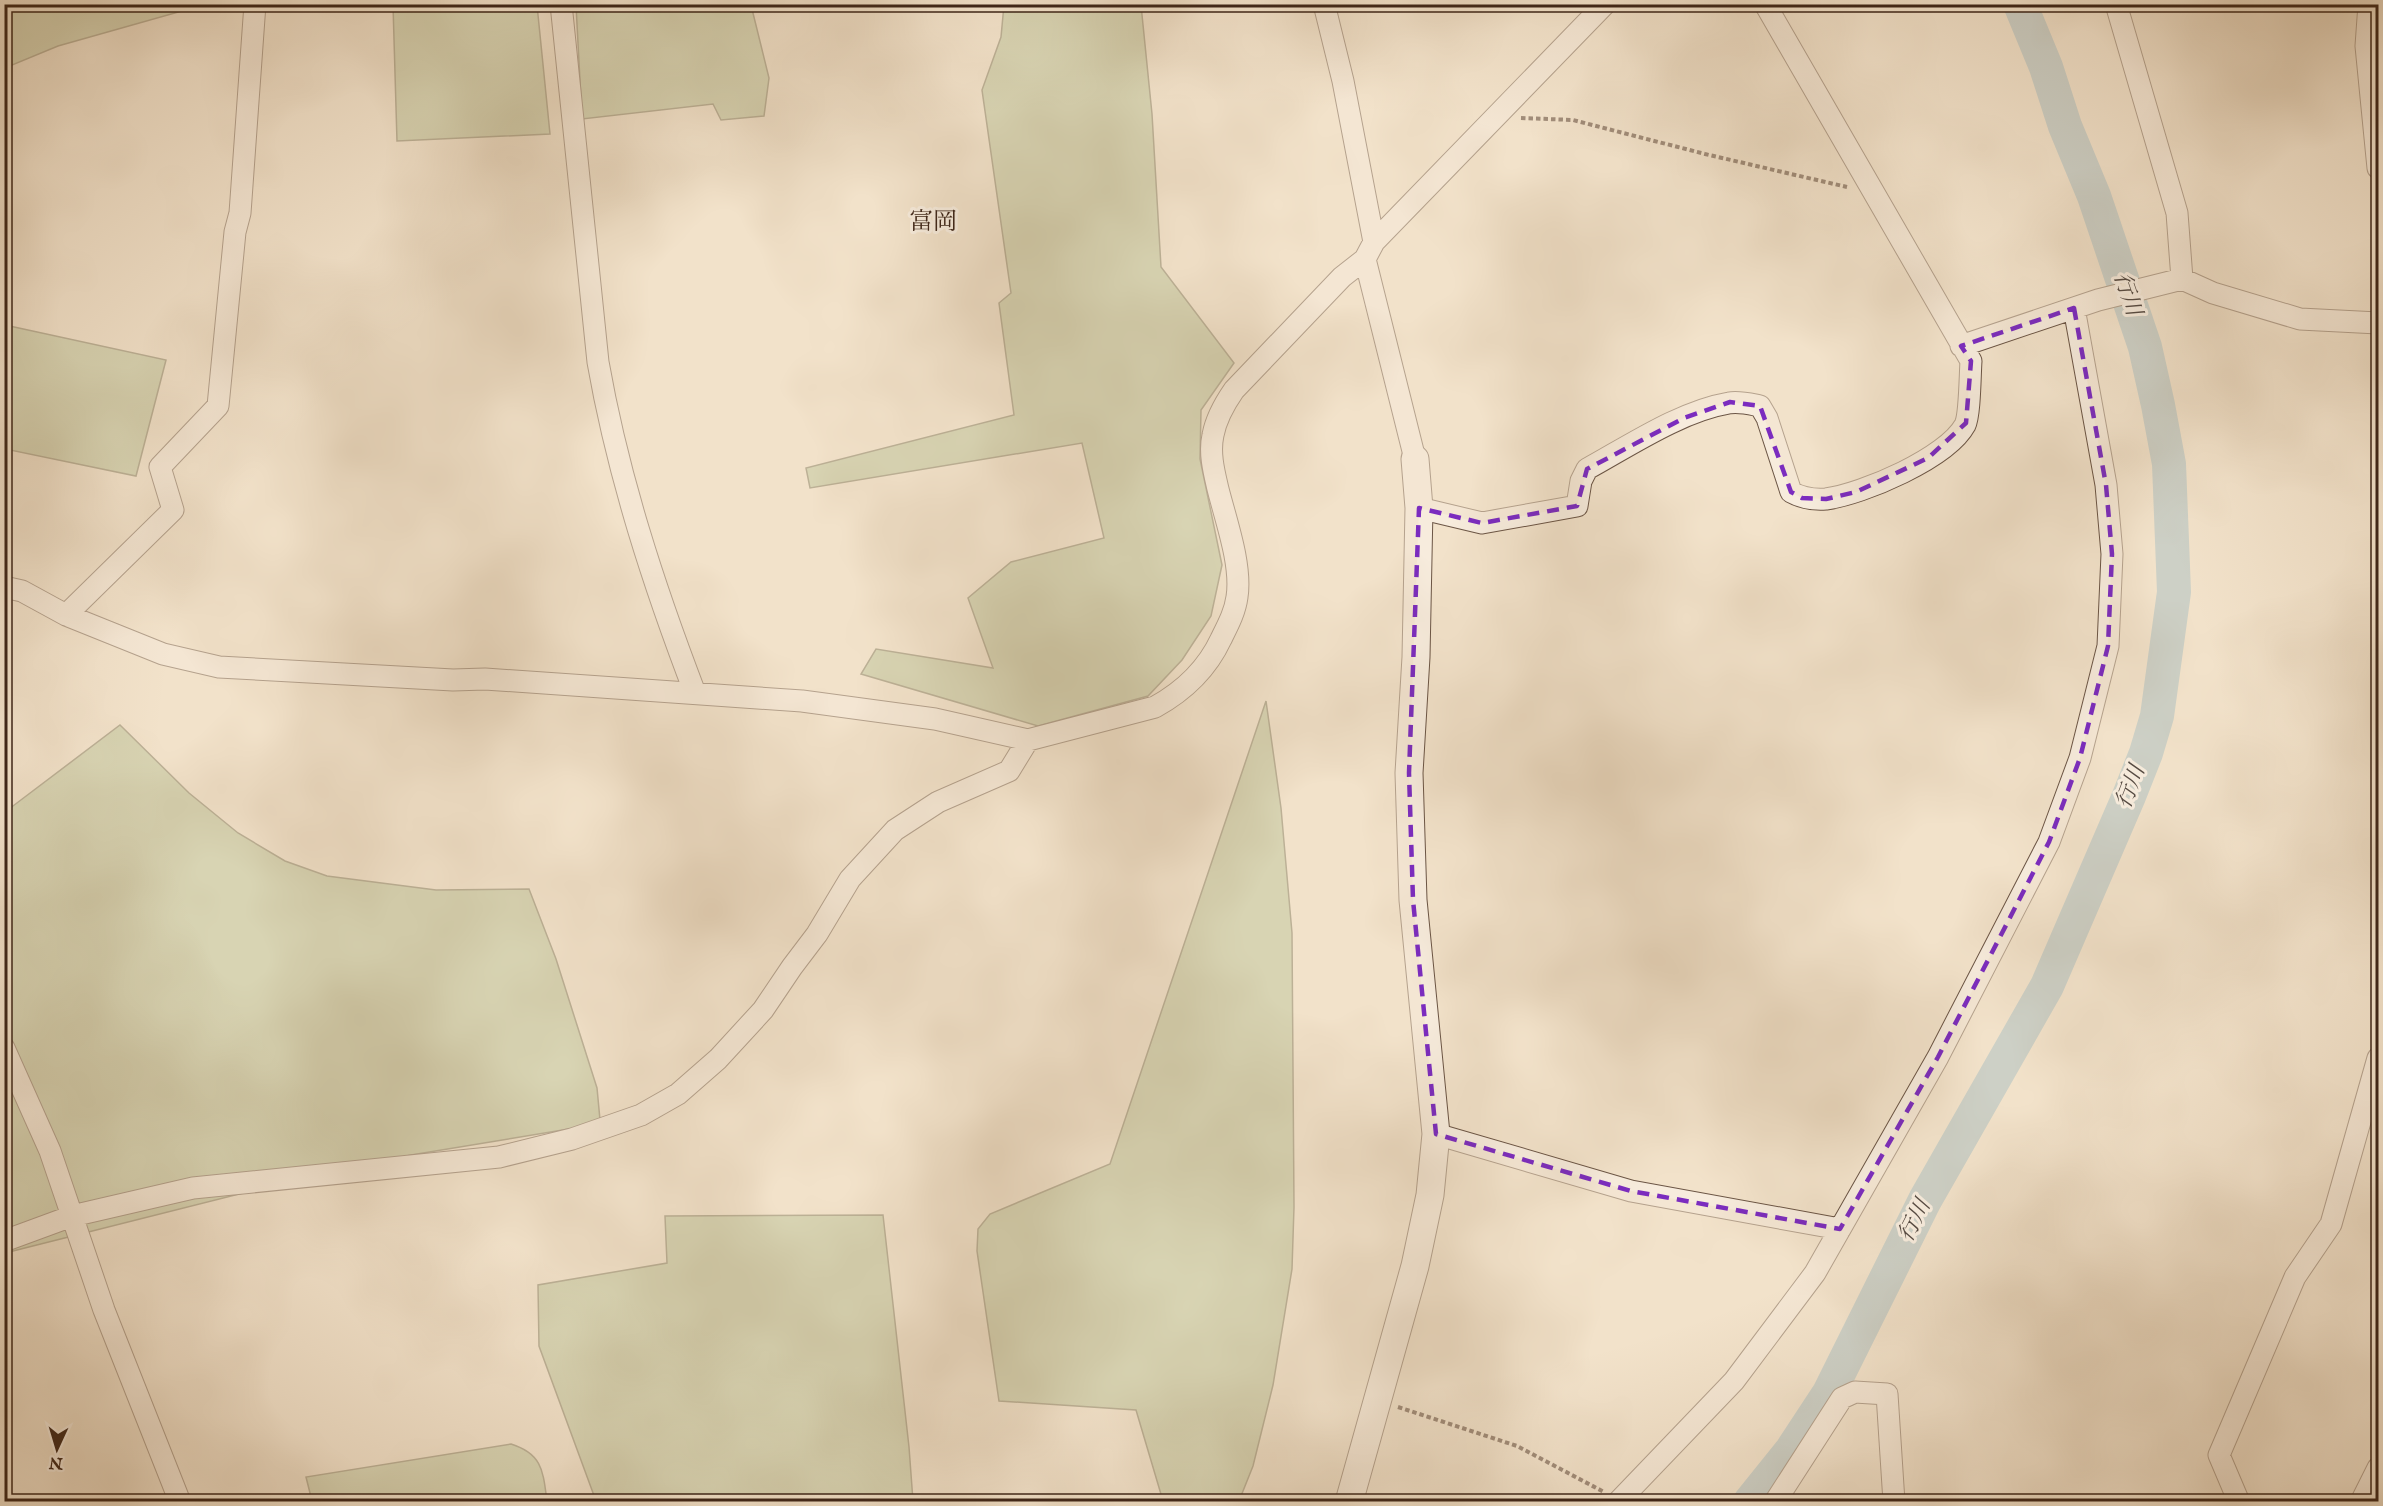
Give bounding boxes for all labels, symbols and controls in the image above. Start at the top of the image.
district label: 富岡 [909,207,957,238]
water label: 行川 [2107,269,2148,321]
water label: 行川 [2110,760,2153,813]
water label: 行川 [1893,1193,1938,1247]
north arrow [27,1419,87,1479]
text: N [48,1451,65,1472]

